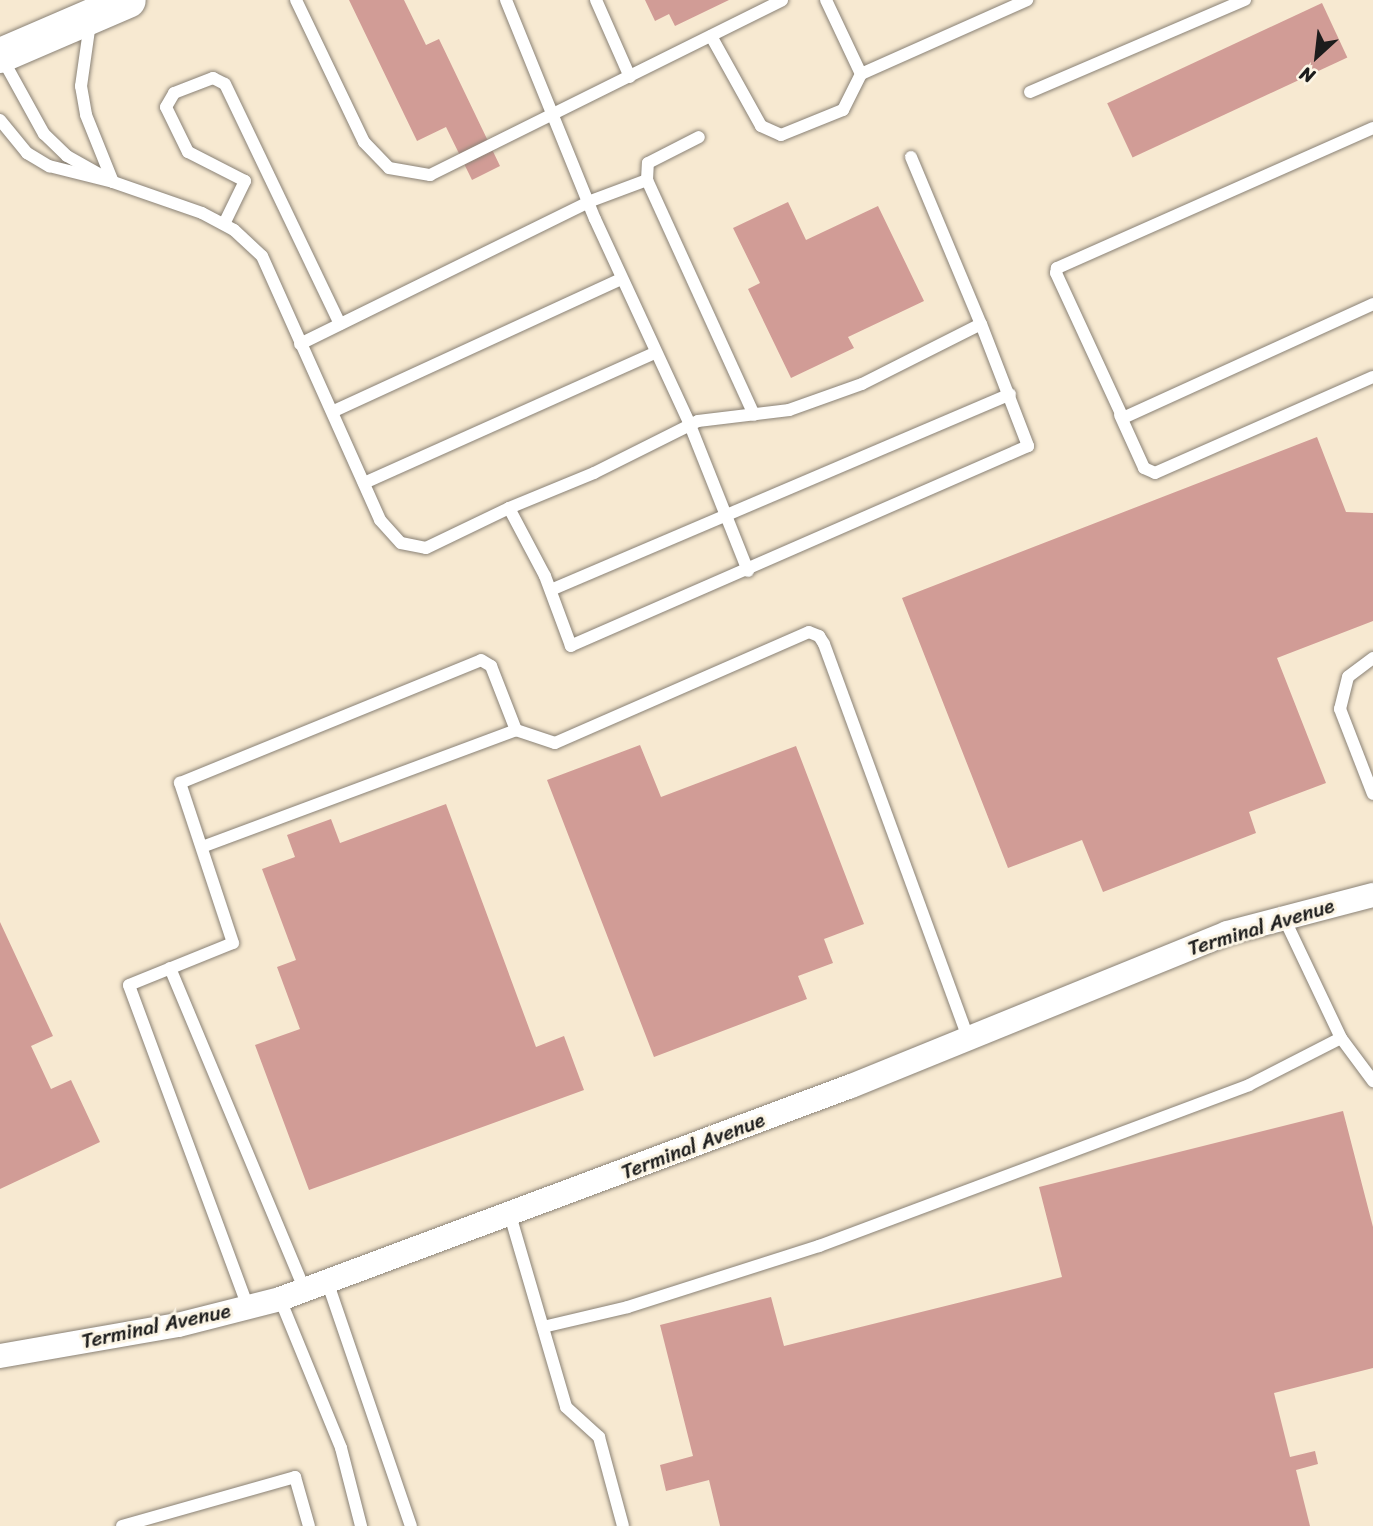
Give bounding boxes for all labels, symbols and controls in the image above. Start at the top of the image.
north arrow [1282,21,1352,91]
text: N [1294,57,1321,93]
street label: Terminal Avenue [1185,893,1337,961]
street label: Terminal Avenue [618,1107,768,1185]
street label: Terminal Avenue [79,1298,233,1354]

